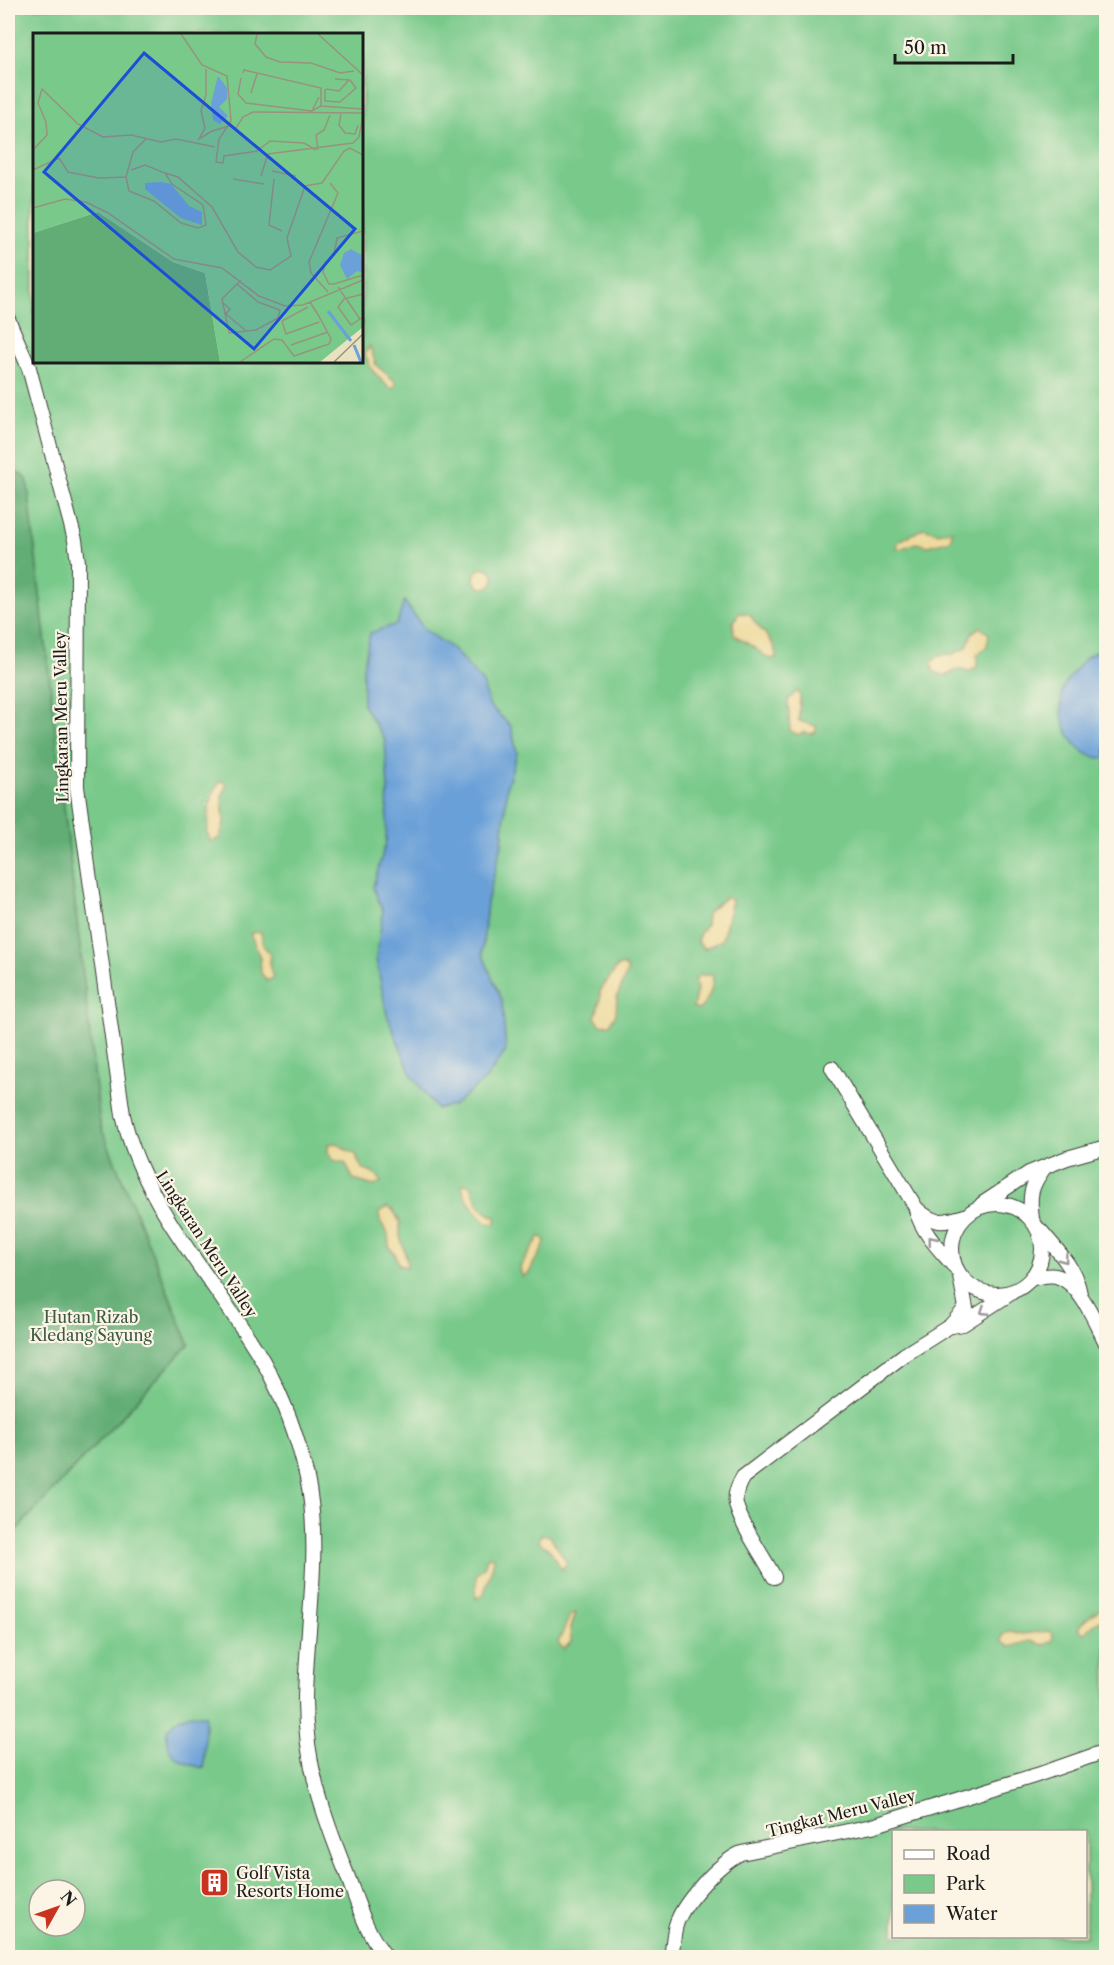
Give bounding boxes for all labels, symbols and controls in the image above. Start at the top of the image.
scale bar [895,27,1014,65]
inset map [33,33,363,363]
text: 50 m [904,37,947,59]
street label: Lingkaran Meru Valley [49,630,72,803]
street label: Lingkaran Meru Valley [152,1167,263,1322]
one-way arrow [929,1236,940,1247]
one-way arrow [1057,1253,1068,1264]
one-way arrow [980,1304,991,1315]
park label: Hutan Rizab Kledang Sayung [30,1307,152,1345]
street label: Tingkat Meru Valley [764,1785,919,1841]
legend [892,1830,1087,1938]
text: Road [946,1843,991,1865]
place label: Golf Vista Resorts Home [236,1863,344,1901]
building icon: Golf Vista Resorts Home [199,1866,231,1898]
text: Park [946,1873,987,1895]
north arrow [27,1878,87,1938]
text: N [56,1887,81,1910]
text: Water [945,1903,998,1925]

